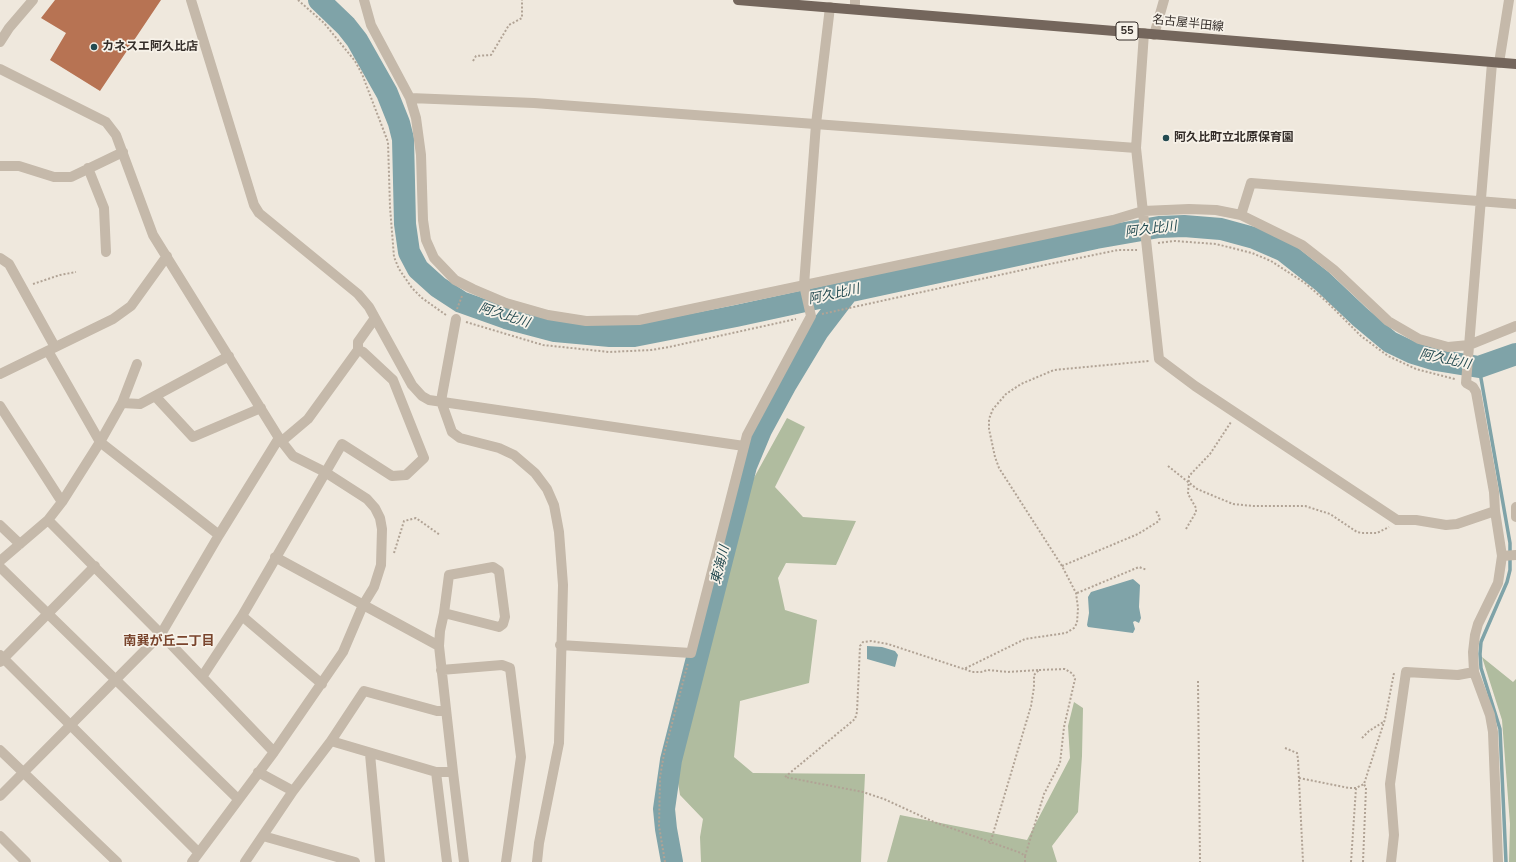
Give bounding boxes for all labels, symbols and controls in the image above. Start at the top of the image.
street label: 名古屋半田線 [1151,13,1225,35]
road number: 55 [1116,22,1138,40]
place label: カネスエ阿久比店 [102,40,198,54]
marker: カネスエ阿久比店 [89,42,99,52]
place label: 阿久比町立北原保育園 [1174,131,1294,145]
marker: 阿久比町立北原保育園 [1161,133,1171,143]
water label: 阿久比川 [1124,219,1178,241]
water label: 阿久比川 [807,282,861,308]
water label: 阿久比川 [477,301,531,331]
water label: 阿久比川 [1418,347,1472,373]
water label: 東海川 [709,544,733,586]
district label: 南巽が丘二丁目 [124,634,214,650]

